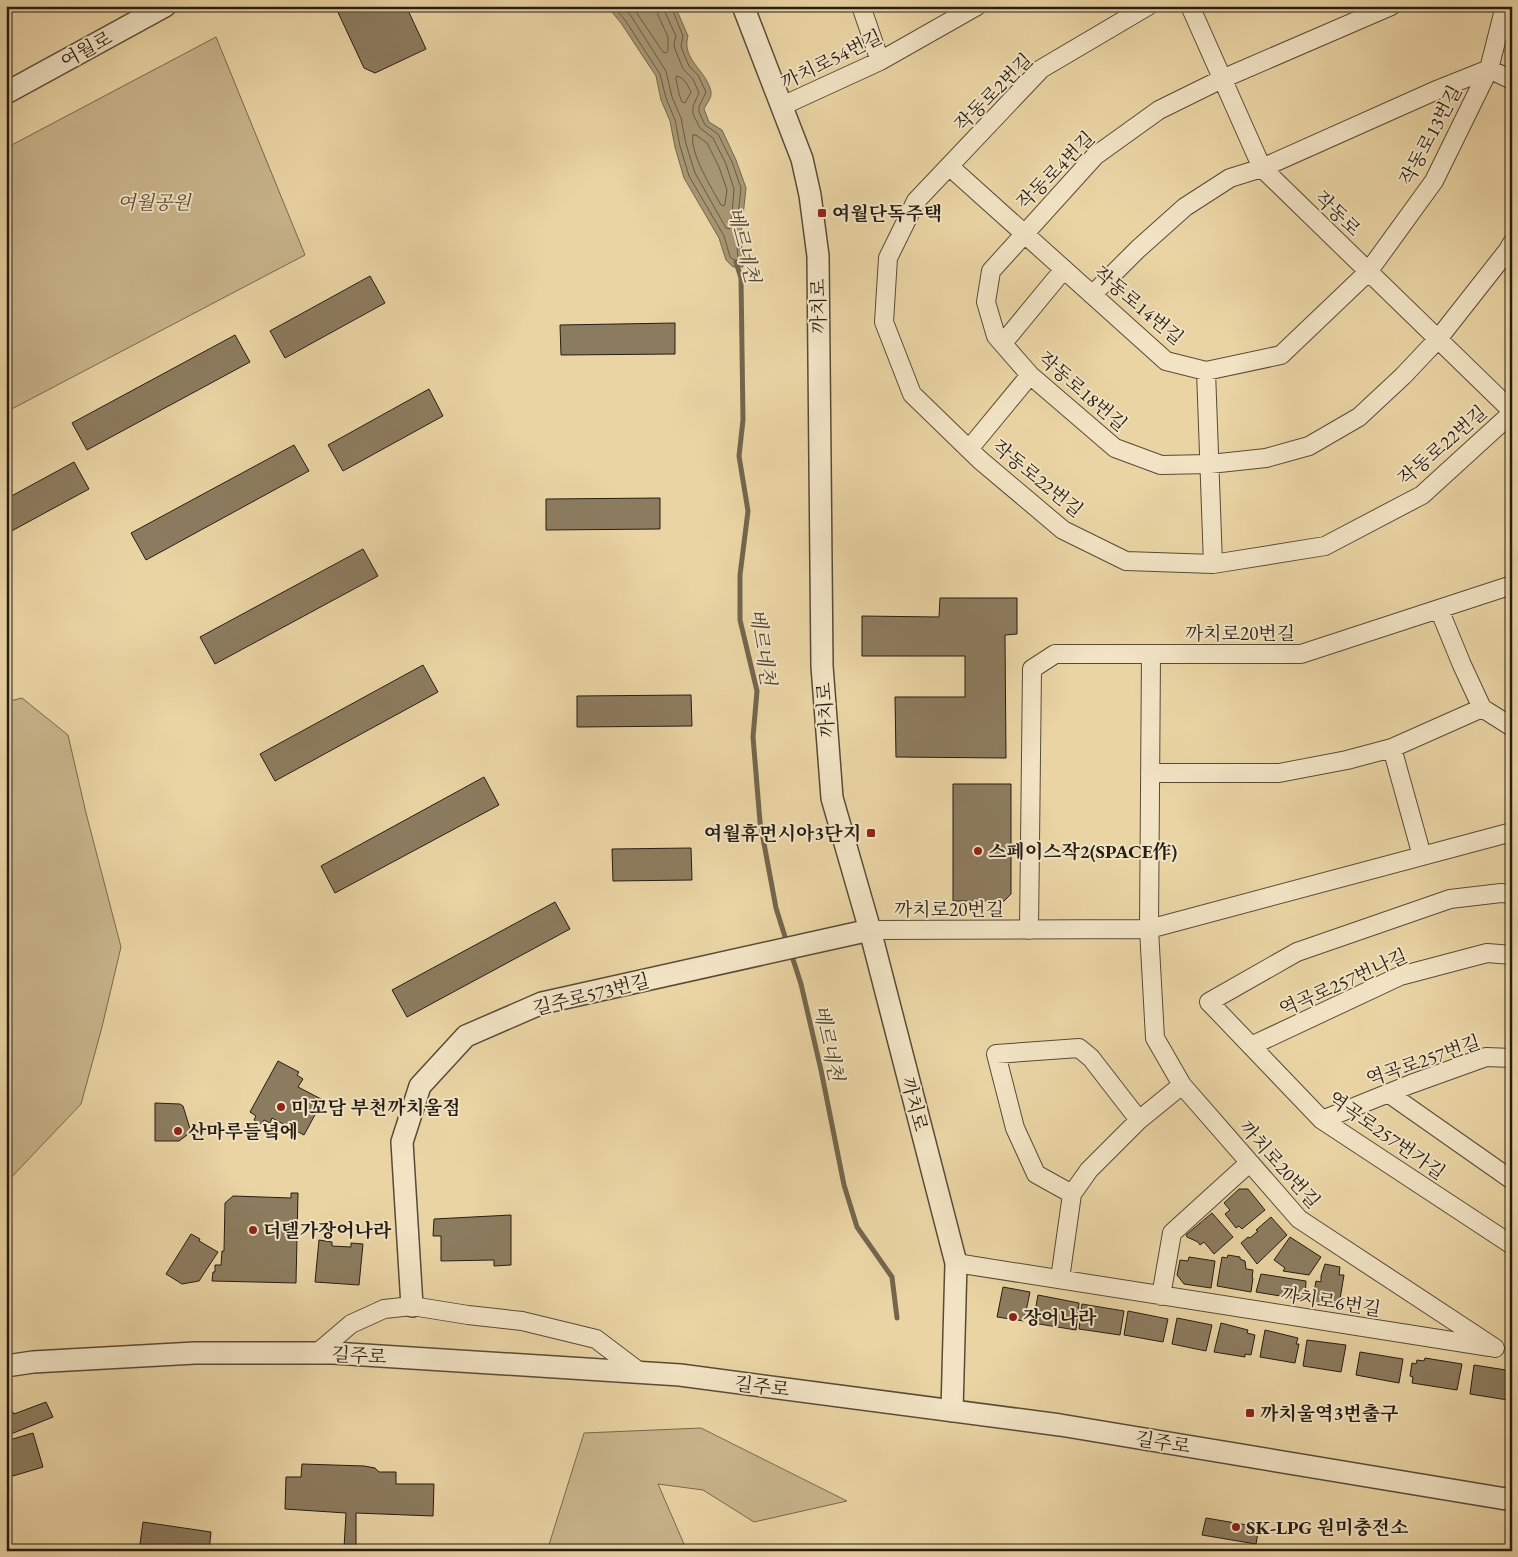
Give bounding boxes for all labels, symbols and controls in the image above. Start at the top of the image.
street label: 까치로54번길 [776,24,886,95]
street label: 여월로 [56,25,116,74]
street label: 작동로2번길 [949,48,1038,137]
street label: 작동로13번길 [1394,81,1467,190]
street label: 작동로4번길 [1011,126,1100,215]
street label: 작동로 [1309,185,1366,241]
park label: 여월공원 [117,190,192,215]
place label: 여월단독주택 [832,201,942,226]
water label: 베르네천 [722,204,766,287]
marker: 여월단독주택 [816,207,828,219]
street label: 작동로14번길 [1089,260,1189,350]
street label: 까치로 [806,278,831,334]
street label: 작동로18번길 [1033,346,1132,437]
street label: 작동로22번길 [1393,400,1492,491]
street label: 작동로22번길 [987,434,1088,523]
water label: 베르네천 [744,607,782,689]
street label: 까치로20번길 [1185,621,1295,646]
street label: 까치로 [811,682,840,738]
place label: 여월휴먼시아3단지 [704,821,861,846]
marker: 여월휴먼시아3단지 [865,827,877,839]
place label: 스페이스작2(SPACE作) [988,839,1178,864]
marker: 스페이스작2(SPACE作) [972,845,984,857]
street label: 까치로20번길 [894,897,1004,922]
street label: 역곡로257번나길 [1275,943,1411,1022]
street label: 길주로573번길 [530,968,652,1021]
water label: 베르네천 [808,1003,850,1085]
street label: 역곡로257번길 [1363,1029,1484,1092]
street label: 까치로 [895,1074,934,1134]
street label: 역곡로257번가길 [1323,1086,1450,1185]
place label: 미꼬담 부천까치울점 [291,1095,461,1120]
marker: 미꼬담 부천까치울점 [275,1101,287,1113]
street label: 까치로20번길 [1234,1115,1326,1214]
place label: 산마루들녘에 [188,1119,298,1144]
marker: 산마루들녘에 [172,1125,184,1137]
place label: 더델가장어나라 [263,1218,392,1243]
marker: 더델가장어나라 [247,1224,259,1236]
street label: 까치로6번길 [1279,1281,1383,1322]
place label: 장어나라 [1023,1305,1097,1330]
marker: 장어나라 [1007,1311,1019,1323]
street label: 길주로 [331,1342,387,1369]
street label: 길주로 [733,1371,791,1402]
place label: 까치울역3번출구 [1260,1401,1399,1426]
marker: 까치울역3번출구 [1244,1407,1256,1419]
street label: 길주로 [1134,1426,1192,1459]
place label: SK-LPG 원미충전소 [1246,1515,1409,1540]
marker: SK-LPG 원미충전소 [1230,1521,1242,1533]

